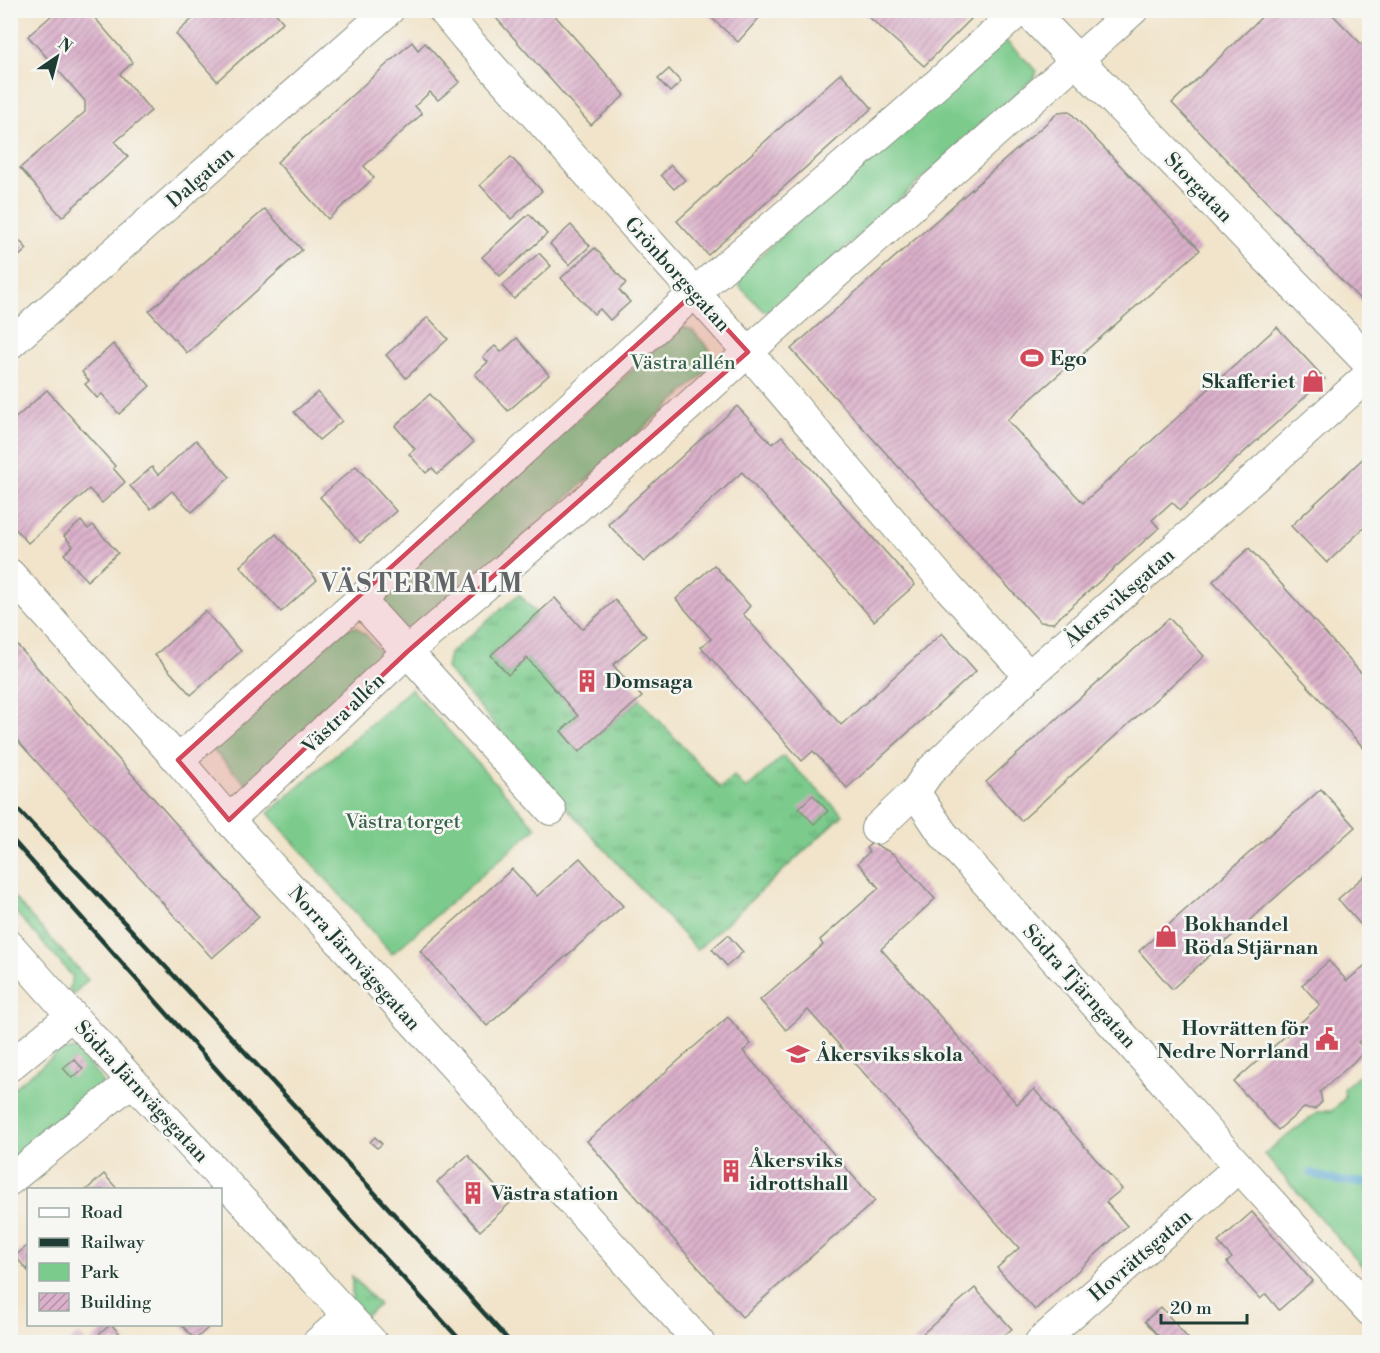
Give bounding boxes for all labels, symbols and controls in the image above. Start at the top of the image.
north arrow [27,27,87,87]
text: N [54,34,76,58]
street label: Dalgatan [162,142,240,214]
street label: Storgatan [1158,148,1238,228]
street label: Grönborgsgatan [619,212,735,338]
sports icon: Ego [1019,345,1045,371]
place label: Ego [1050,347,1087,372]
park label: Västra allén [629,351,736,376]
shop icon: Skafferiet [1300,368,1326,394]
place label: Skafferiet [1202,370,1296,395]
street label: Åkersviksgatan [1058,543,1180,654]
district label: VÄSTERMALM [319,567,524,600]
street label: Västra allén [297,668,391,760]
building icon: Domsaga [574,668,600,694]
place label: Domsaga [605,670,693,695]
park label: Västra torget [344,810,461,835]
street label: Norra Järnvägsgatan [282,881,425,1037]
place label: Bokhandel Röda Stjärnan [1184,913,1319,961]
street label: Södra Tjärngatan [1017,920,1141,1054]
shop icon: Bokhandel Röda Stjärnan [1153,923,1179,949]
street label: Södra Järnvägsgatan [69,1016,213,1168]
place label: Hovrätten för Nedre Norrland [1157,1017,1309,1065]
public building icon: Hovrätten för Nedre Norrland [1314,1026,1340,1052]
school or university icon: Åkersviks skola [785,1041,811,1067]
place label: Åkersviks skola [815,1041,963,1068]
place label: Åkersviks idrottshall [748,1147,849,1197]
building icon: Åkersviks idrottshall [718,1158,744,1184]
building icon: Västra station [460,1180,486,1206]
place label: Västra station [490,1182,619,1207]
legend [27,1188,222,1326]
text: Road [81,1201,124,1224]
street label: Hovrättsgatan [1084,1205,1198,1308]
text: Railway [81,1231,145,1254]
text: Park [81,1261,120,1284]
scale bar [1161,1287,1246,1325]
text: Building [80,1291,152,1314]
text: 20 m [1170,1297,1212,1320]

